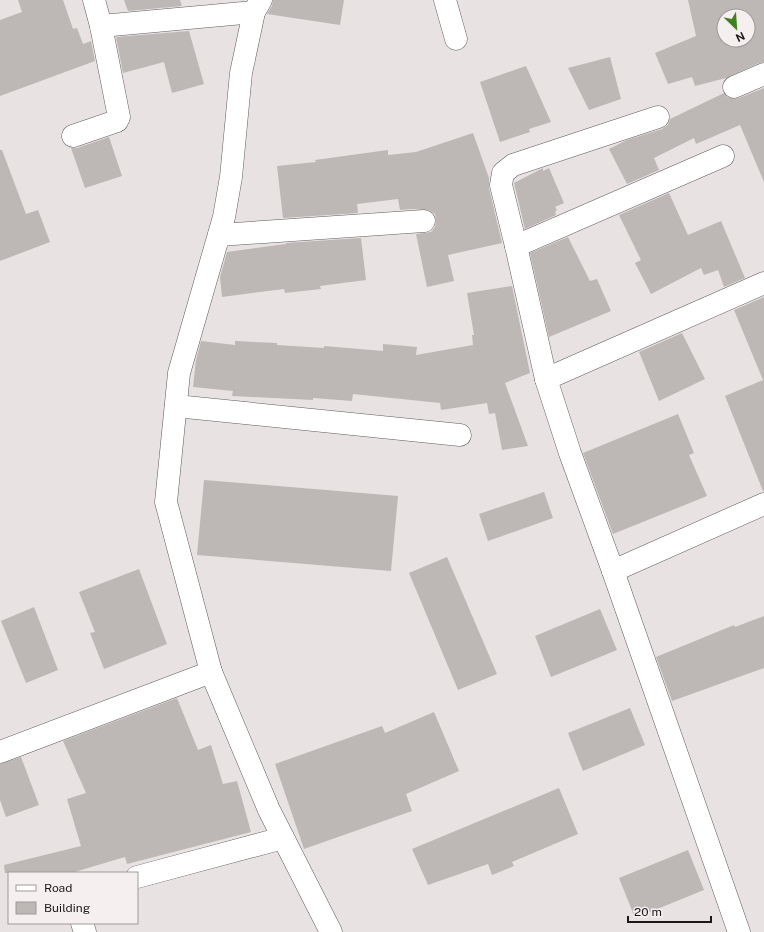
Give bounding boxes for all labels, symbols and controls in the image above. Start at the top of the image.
north arrow [716,8,756,48]
text: N [734,30,747,44]
legend [8,872,138,924]
text: Road [44,881,72,895]
scale bar [628,898,711,924]
text: Building [44,901,90,915]
text: 20 m [634,905,662,919]

